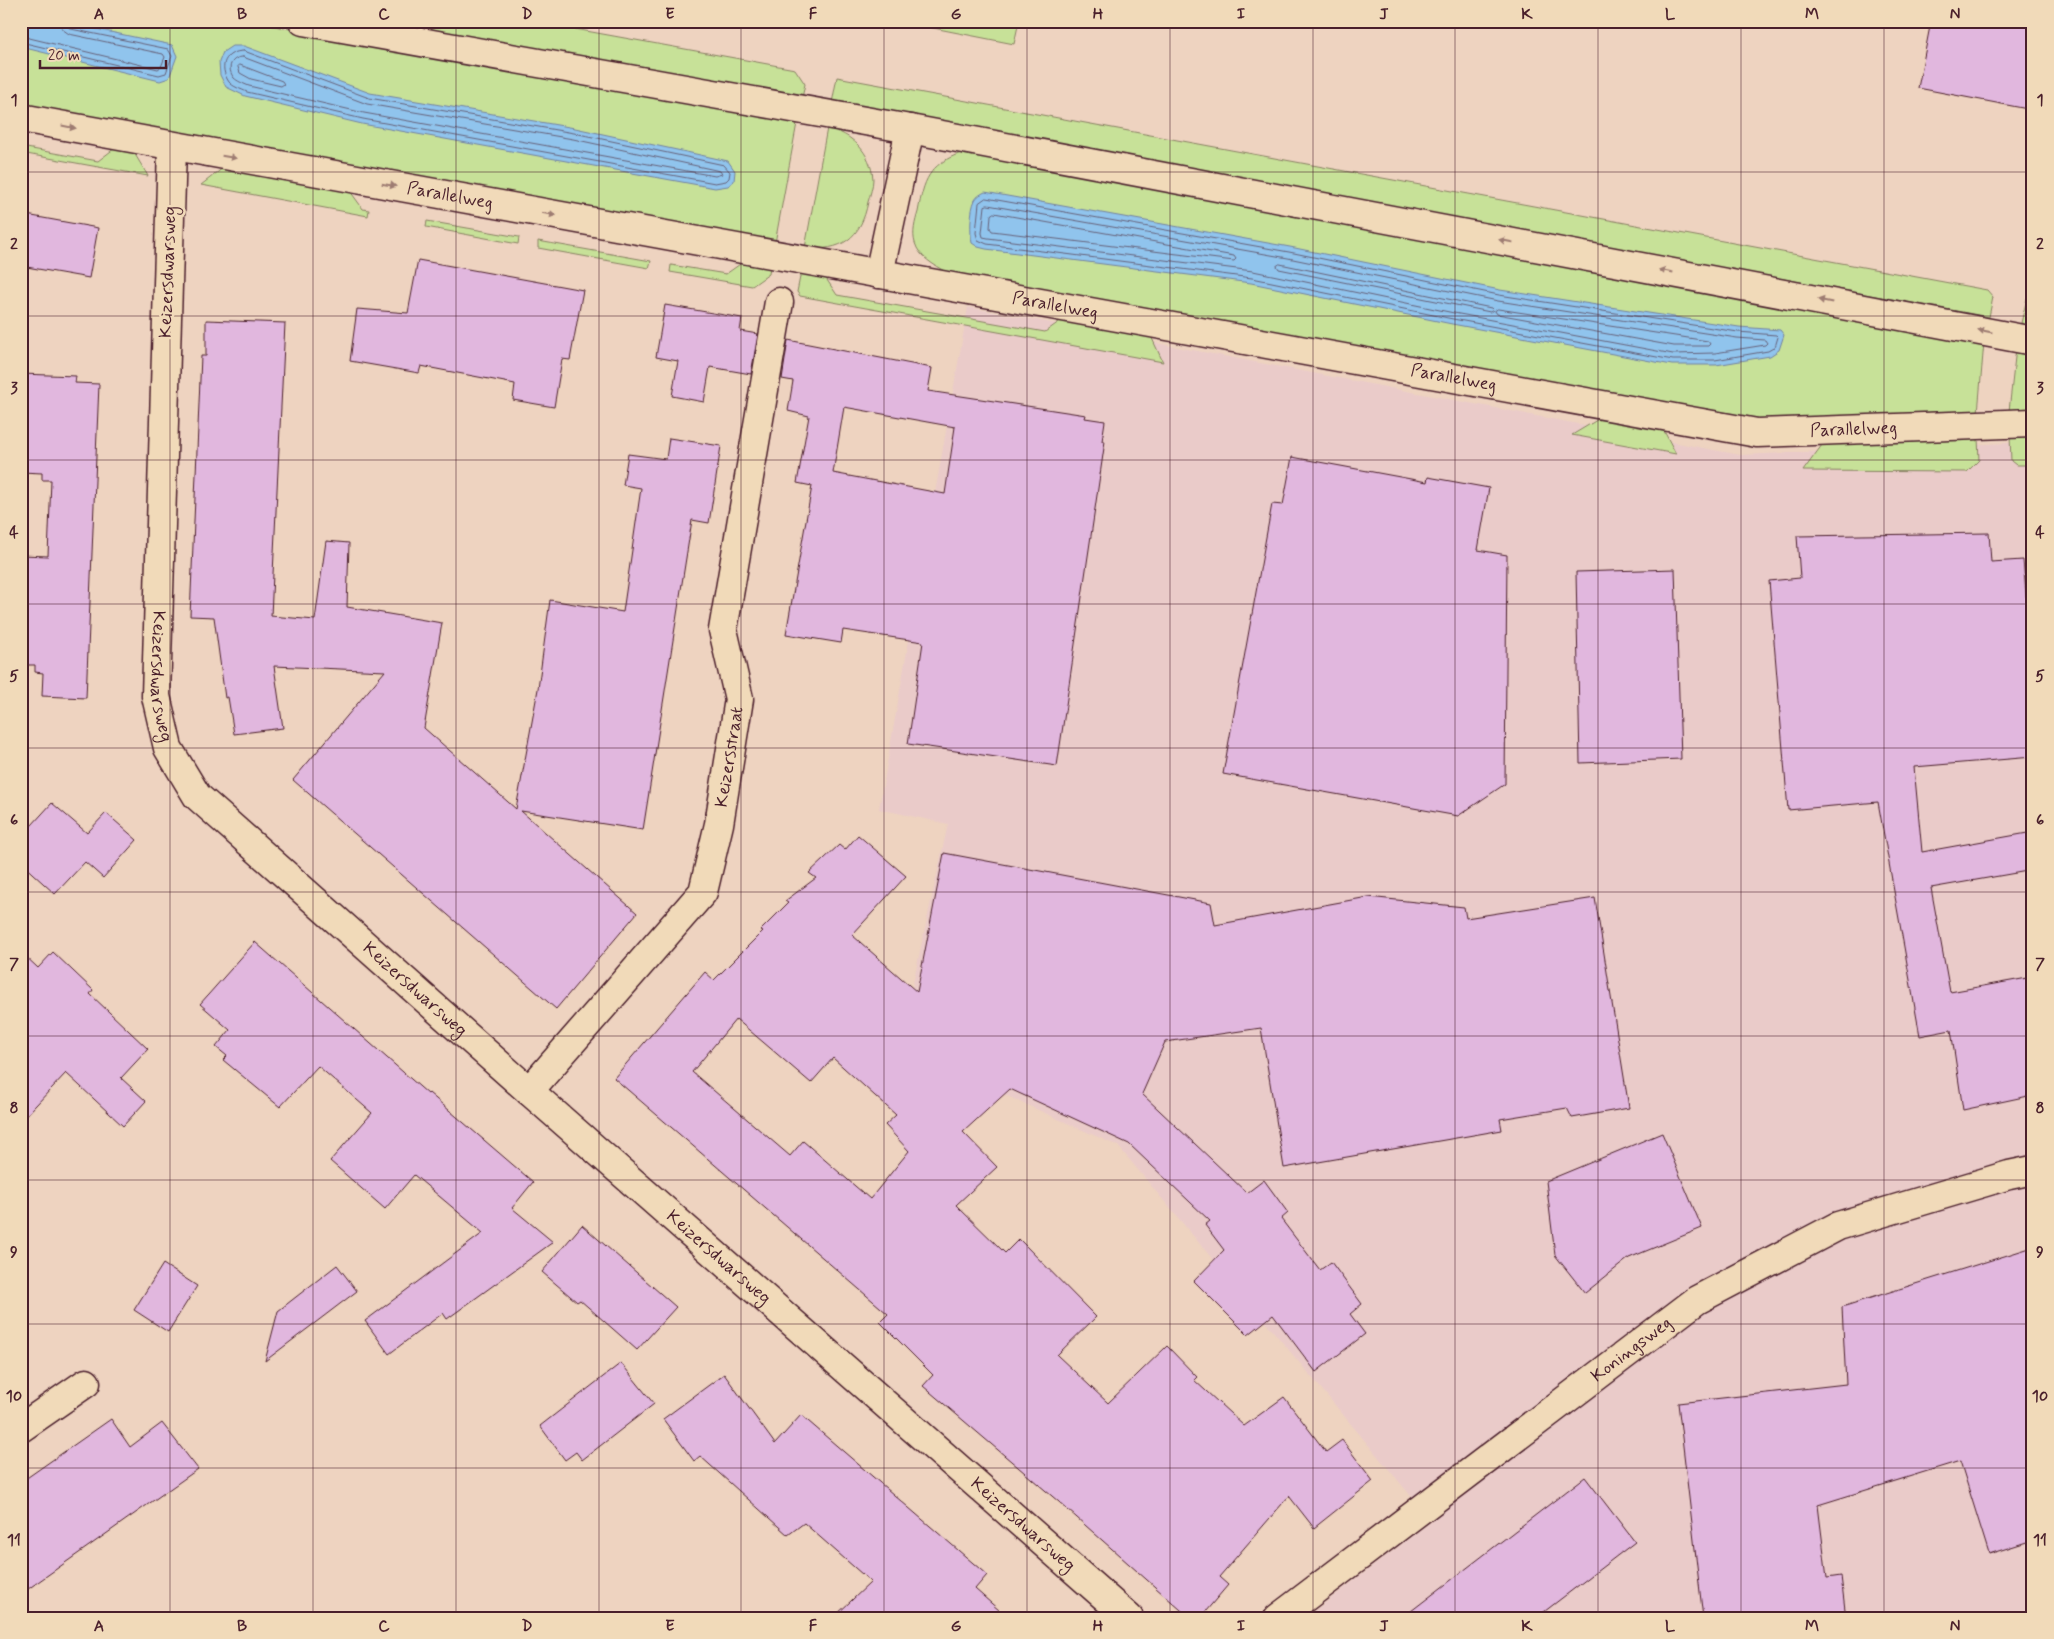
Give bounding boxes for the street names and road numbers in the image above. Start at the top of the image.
street label: Parallelweg [405,176,495,215]
street label: Keizersdwarsweg [154,206,183,338]
street label: Parallelweg [1010,286,1100,325]
street label: Parallelweg [1409,358,1499,398]
street label: Parallelweg [1810,416,1898,443]
street label: Keizersdwarsweg [144,610,178,745]
street label: Keizersstraat [710,705,750,809]
street label: Keizersdwarsweg [357,937,472,1043]
street label: Keizersdwarsweg [661,1205,776,1311]
street label: Koningsweg [1586,1311,1677,1388]
street label: Keizersdwarsweg [965,1472,1080,1578]

